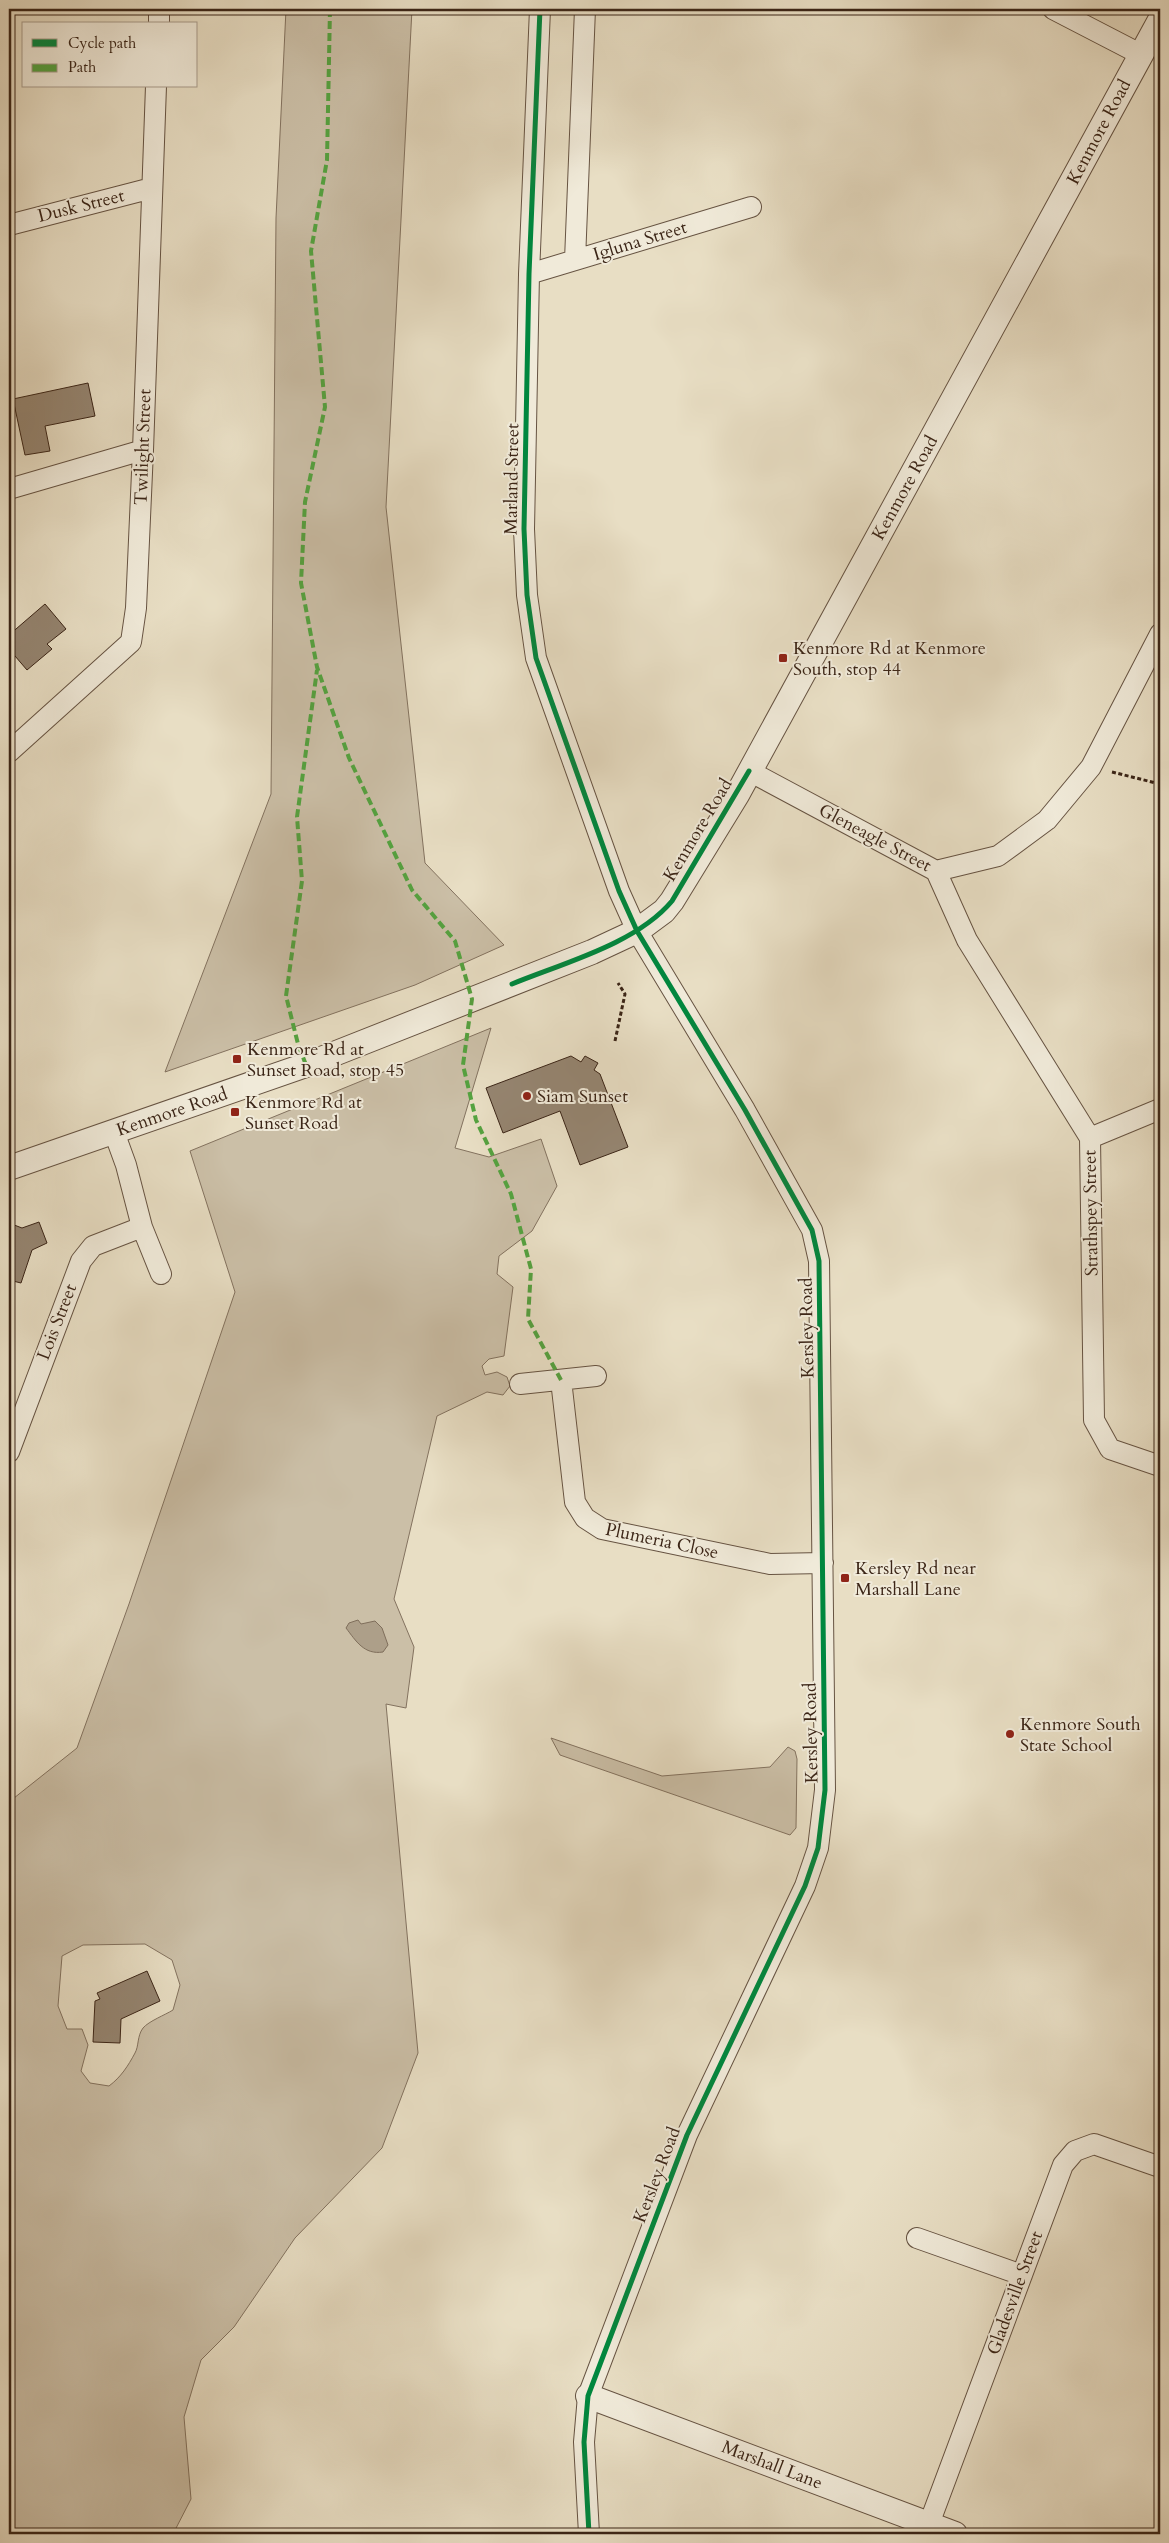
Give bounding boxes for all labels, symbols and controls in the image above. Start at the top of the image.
legend [22,22,198,88]
text: Cycle path [68,33,137,53]
text: Path [68,57,97,77]
street label: Kenmore Road [1061,75,1137,189]
street label: Dusk Street [35,183,127,229]
street label: Igluna Street [590,215,690,267]
street label: Twilight Street [128,388,158,505]
street label: Marland Street [499,423,525,535]
street label: Kenmore Road [866,431,944,545]
place label: Kenmore Rd at Kenmore South, stop 44 [793,636,986,682]
marker: Kenmore Rd at Kenmore South, stop 44 [777,652,789,664]
street label: Kenmore Road [657,774,739,886]
street label: Gleneagle Street [814,798,936,878]
place label: Kenmore Rd at Sunset Road, stop 45 [247,1037,404,1083]
marker: Kenmore Rd at Sunset Road, stop 45 [231,1053,243,1065]
street label: Kenmore Road [113,1081,231,1143]
place label: Siam Sunset [537,1084,628,1109]
place label: Kenmore Rd at Sunset Road [245,1090,362,1136]
marker: Siam Sunset [521,1090,533,1102]
marker: Kenmore Rd at Sunset Road [229,1106,241,1118]
street label: Strathspey Street [1077,1149,1105,1276]
street label: Kersley Road [794,1277,820,1379]
street label: Lois Street [31,1280,83,1364]
street label: Plumeria Close [603,1517,721,1565]
place label: Kersley Rd near Marshall Lane [855,1556,976,1602]
marker: Kersley Rd near Marshall Lane [839,1572,851,1584]
street label: Kersley Road [798,1682,824,1784]
place label: Kenmore South State School [1020,1712,1141,1758]
marker: Kenmore South State School [1004,1728,1016,1740]
street label: Kersley Road [627,2123,687,2227]
street label: Gladesville Street [981,2227,1049,2358]
street label: Marshall Lane [718,2434,826,2496]

